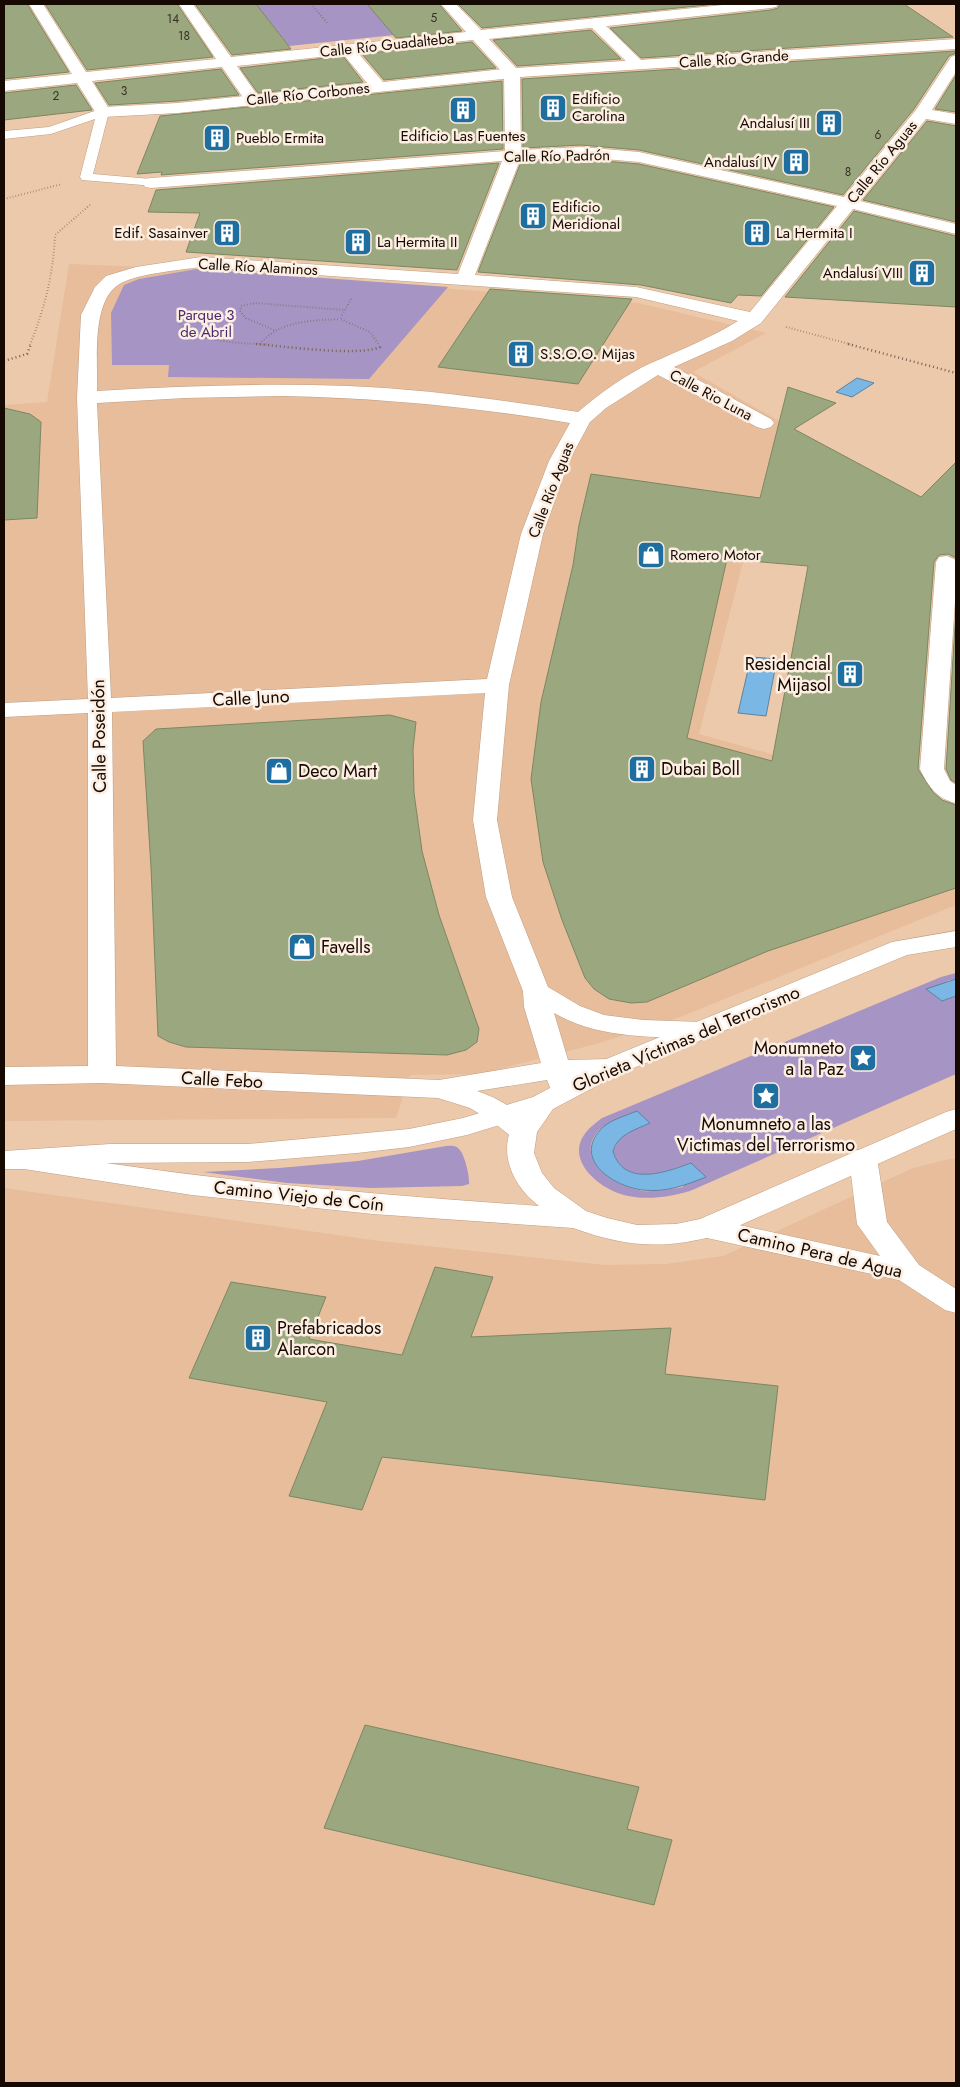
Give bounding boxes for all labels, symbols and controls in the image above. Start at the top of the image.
house number: 5 [431,9,438,27]
house number: 14 [167,10,179,28]
house number: 18 [178,27,190,45]
street label: Calle Río Guadalteba [319,27,455,63]
street label: Calle Río Grande [678,44,790,74]
street label: Calle Río Corbones [245,77,371,111]
house number: 3 [121,82,128,100]
house number: 2 [53,87,60,105]
place label: Edificio Carolina [572,88,625,127]
building icon: Edificio Carolina [538,93,568,123]
building icon: Edificio Las Fuentes [448,95,478,125]
building icon: Andalusí III [814,108,844,138]
place label: Andalusí III [740,112,810,134]
street label: Calle Río Aguas [842,116,922,208]
building icon: Pueblo Ermita [202,123,232,153]
place label: Edificio Las Fuentes [400,125,526,147]
house number: 6 [875,126,882,144]
place label: Pueblo Ermita [236,127,324,149]
street label: Calle Río Padrón [504,144,610,168]
building icon: Andalusí IV [781,147,811,177]
place label: Andalusí IV [704,151,777,173]
house number: 8 [845,163,851,181]
place label: Edificio Meridional [552,196,620,235]
building icon: Edificio Meridional [518,201,548,231]
building icon: Edif. Sasainver [212,218,242,248]
building icon: La Hermita I [742,218,772,248]
place label: Edif. Sasainver [114,222,209,244]
place label: La Hermita I [776,222,853,244]
building icon: La Hermita II [343,227,373,257]
place label: La Hermita II [377,231,457,253]
street label: Calle Río Alaminos [198,253,318,281]
building icon: Andalusí VIII [907,258,937,288]
place label: Andalusí VIII [823,262,903,284]
park label: Parque 3 de Abril [178,304,234,343]
building icon: S.S.O.O. Mijas [506,339,536,369]
place label: S.S.O.O. Mijas [540,343,635,365]
street label: Calle Rio Luna [666,364,756,426]
street label: Calle Río Aguas [523,439,579,541]
shop icon: Romero Motor [636,540,666,570]
place label: Romero Motor [670,544,762,566]
place label: Residencial Mijasol [745,651,831,698]
building icon: Residencial Mijasol [835,659,865,689]
street label: Calle Poseidón [85,679,113,793]
street label: Calle Juno [212,683,290,713]
building icon: Dubai Boll [627,754,657,784]
shop icon: Deco Mart [264,756,294,786]
place label: Dubai Boll [661,756,740,782]
place label: Deco Mart [298,758,378,784]
shop icon: Favells [287,932,317,962]
place label: Favells [321,934,370,960]
street label: Glorieta Víctimas del Terrorismo [568,979,804,1099]
place label: Monumneto a la Paz [754,1035,845,1082]
place icon: Monumneto a la Paz [848,1043,878,1073]
street label: Calle Febo [180,1065,264,1095]
place icon: Monumneto a las Victimas del Terrorismo [751,1081,781,1111]
place label: Monumneto a las Victimas del Terrorismo [677,1111,855,1158]
street label: Camino Viejo de Coín [213,1174,385,1218]
street label: Camino Pera de Agua [735,1221,905,1285]
place label: Prefabricados Alarcon [277,1315,381,1362]
building icon: Prefabricados Alarcon [243,1323,273,1353]

